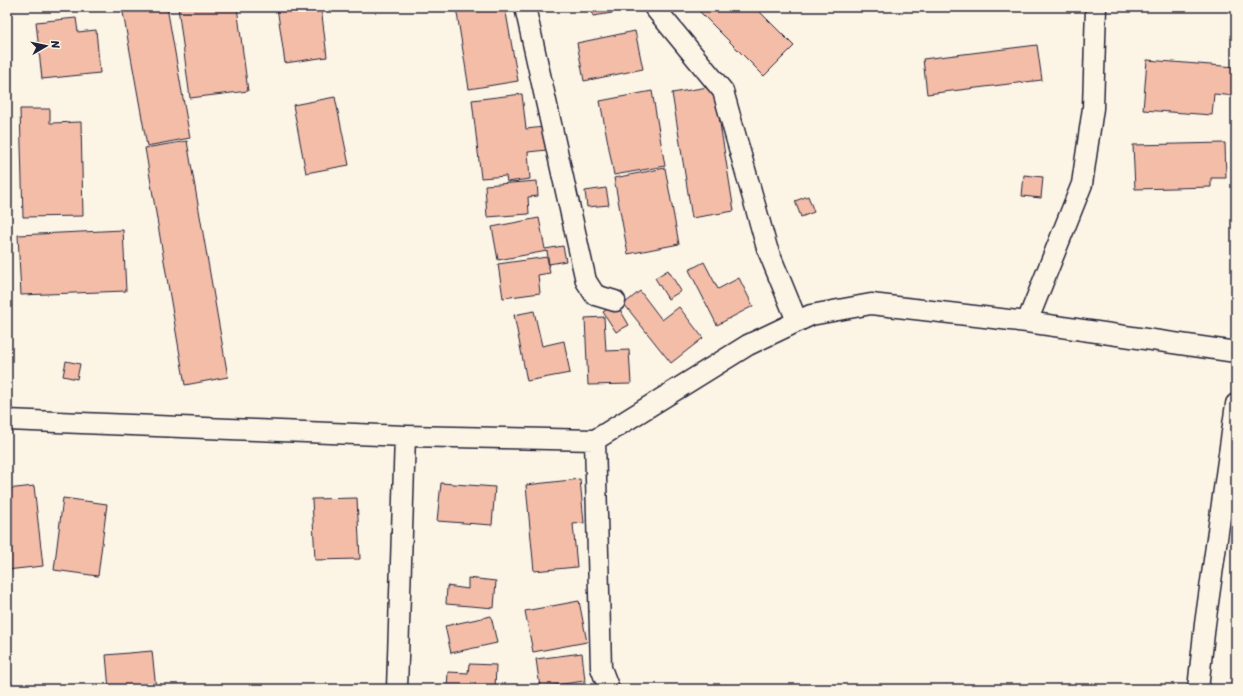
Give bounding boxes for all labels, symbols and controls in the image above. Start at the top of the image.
north arrow [26,26,66,66]
text: N [45,38,65,50]

